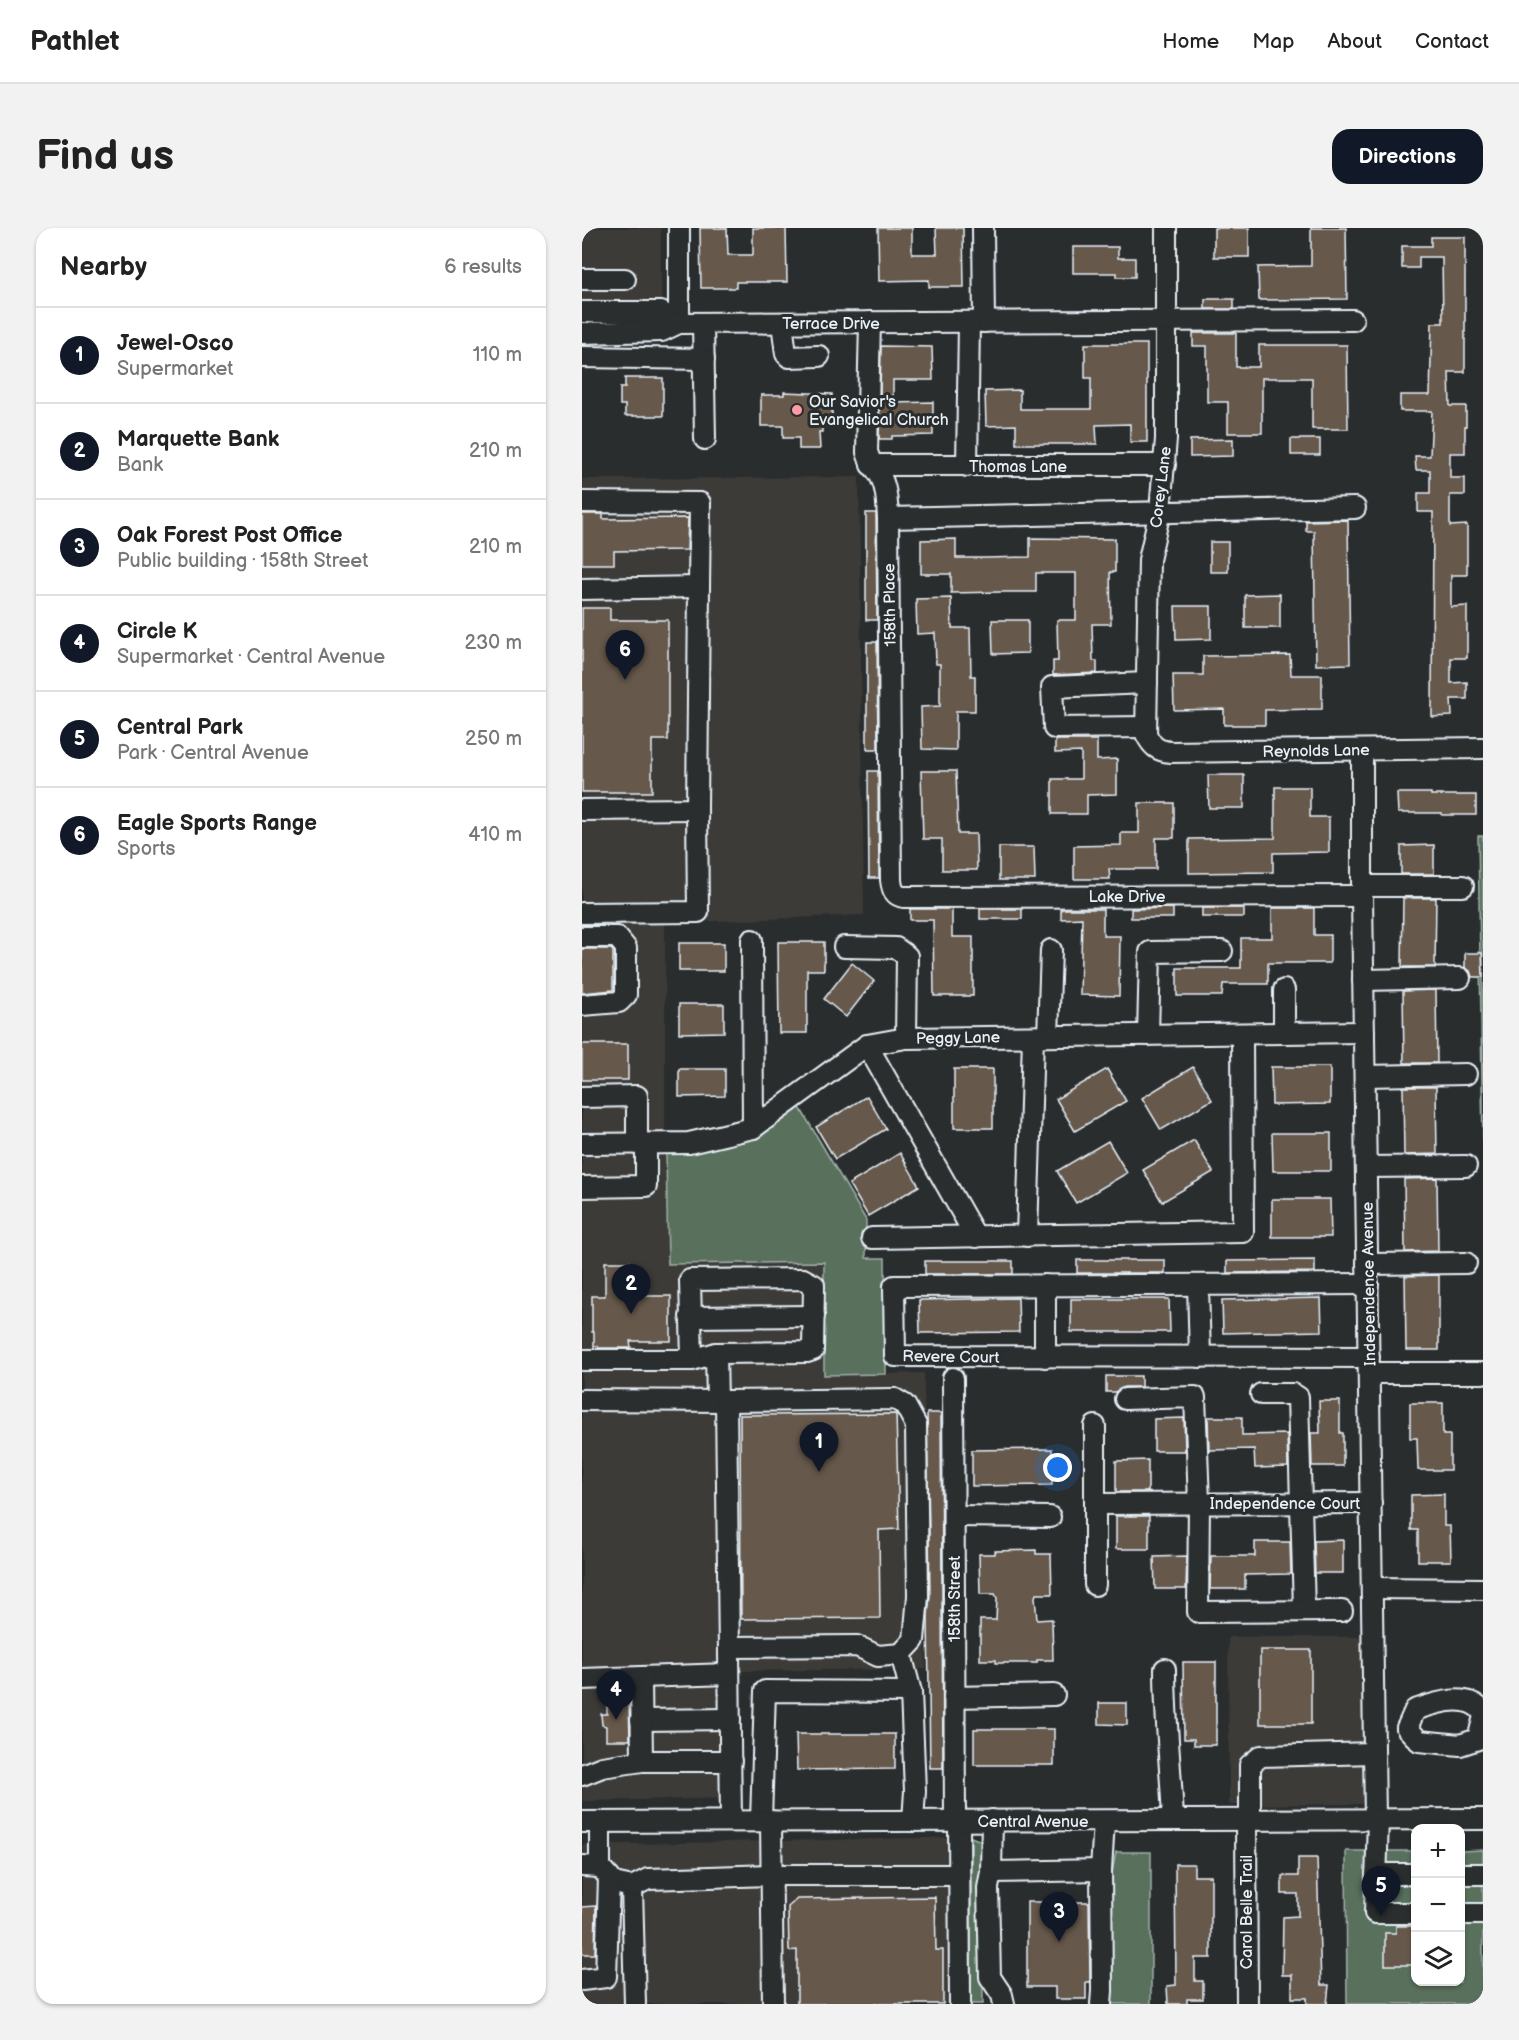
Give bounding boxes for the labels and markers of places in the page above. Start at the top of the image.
place label: Our Savior's Evangelical Church [809,393,949,430]
marker: Our Savior's Evangelical Church [790,403,804,417]
pin: 6 [606,630,645,680]
pin: 2 [611,1264,650,1314]
pin: 1 [800,1422,838,1472]
pin: 4 [597,1670,636,1720]
pin: 5 [1362,1866,1400,1916]
pin: 3 [1040,1892,1078,1942]

